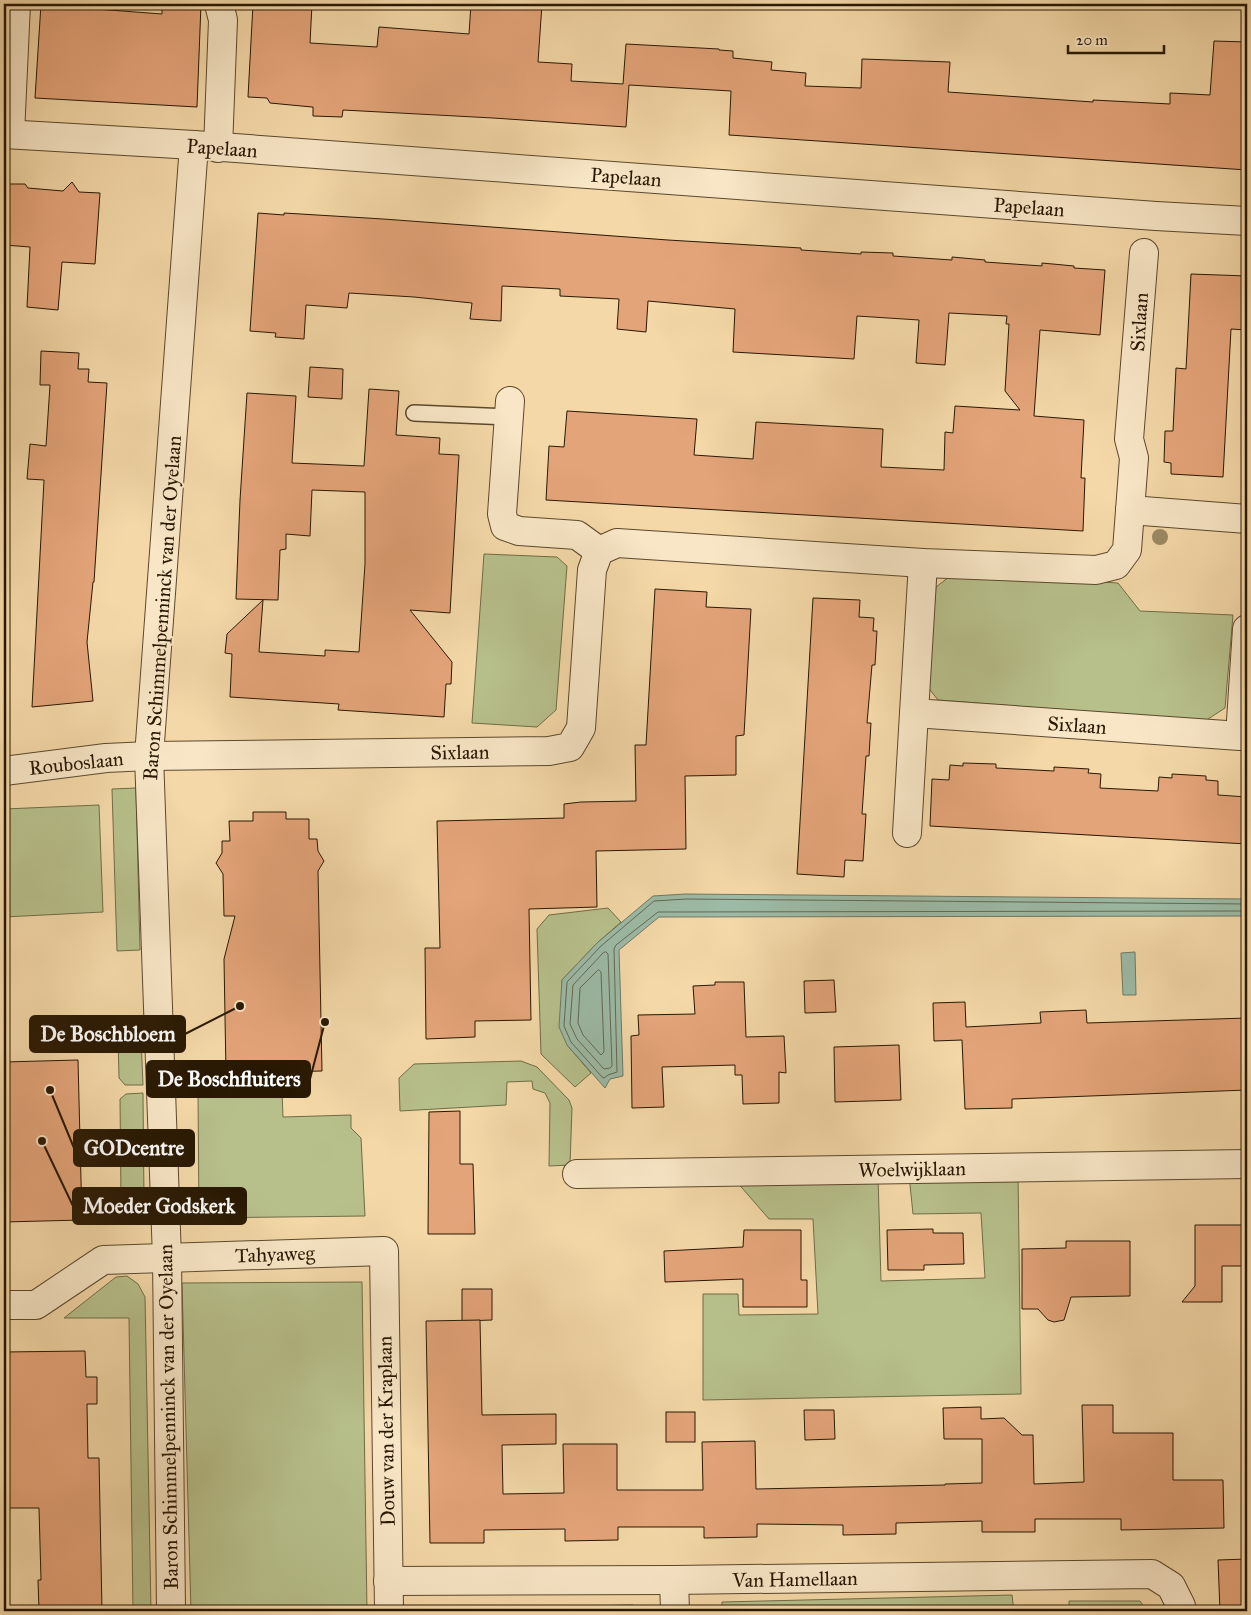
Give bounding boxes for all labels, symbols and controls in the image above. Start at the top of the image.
scale bar [1068,22,1165,54]
text: 20 m [1076,31,1108,49]
street label: Papelaan [186,134,258,162]
street label: Papelaan [590,163,662,191]
street label: Papelaan [993,193,1065,221]
street label: Sixlaan [1125,292,1153,352]
street label: Baron Schimmelpenninck van der Oyelaan [138,435,186,781]
street label: Sixlaan [1047,711,1107,739]
street label: Sixlaan [430,739,490,765]
street label: Rouboslaan [27,746,125,780]
callout: De Boschbloem [30,1016,185,1052]
text: De Boschbloem [40,1021,176,1047]
callout: De Boschfluiters [147,1061,310,1097]
text: De Boschfluiters [157,1066,301,1092]
callout: GODcentre [74,1130,194,1166]
text: GODcentre [84,1135,184,1161]
street label: Woelwijklaan [858,1156,966,1182]
callout: Moeder Godskerk [73,1188,246,1224]
text: Moeder Godskerk [83,1193,237,1219]
street label: Tahyaweg [235,1241,316,1268]
street label: Baron Schimmelpenninck van der Oyelaan [153,1244,183,1590]
street label: Douw van der Kraplaan [372,1335,400,1526]
street label: Van Hamellaan [731,1566,858,1592]

